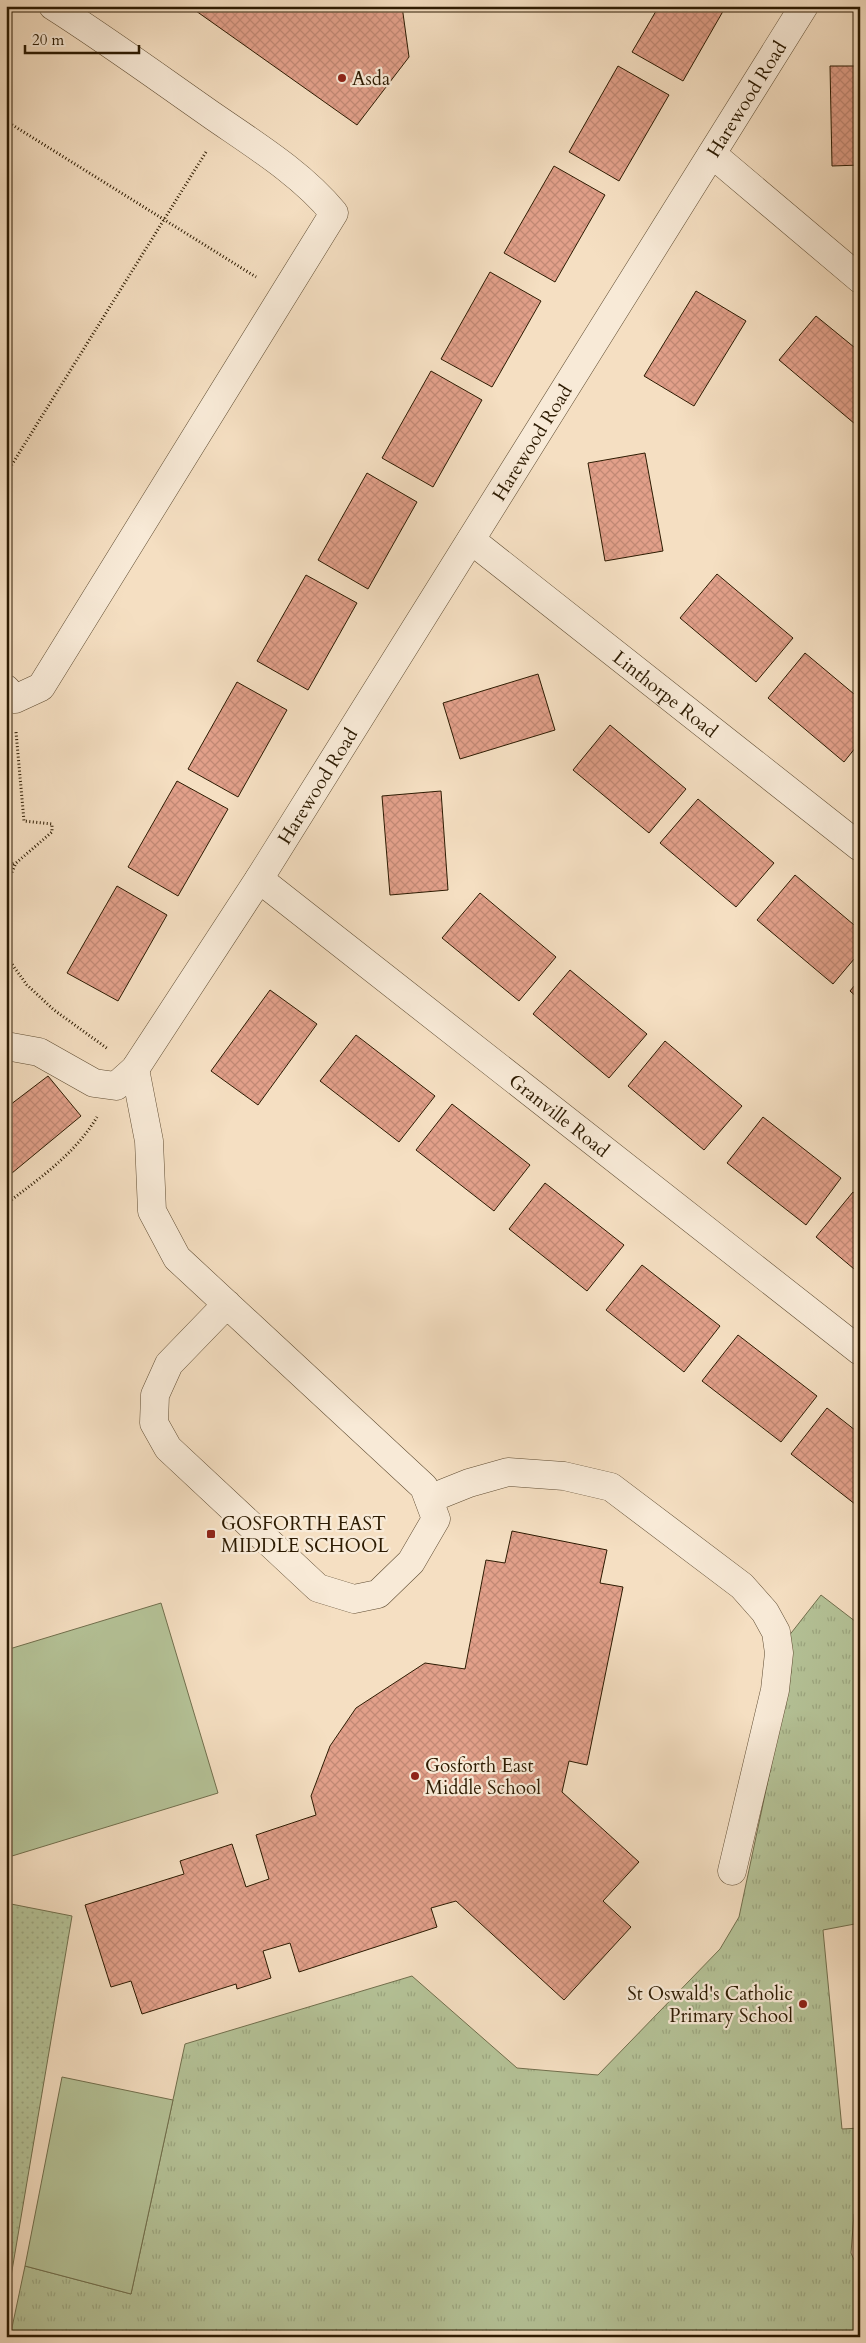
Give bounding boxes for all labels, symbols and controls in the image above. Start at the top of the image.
scale bar [25,22,139,54]
text: 20 m [32,30,64,50]
street label: Harewood Road [701,36,793,162]
place label: Asda [352,66,390,92]
marker: Asda [336,72,348,84]
street label: Harewood Road [486,380,579,506]
street label: Linthorpe Road [607,645,723,744]
street label: Harewood Road [272,723,364,850]
street label: Granville Road [503,1068,615,1163]
place label: GOSFORTH EAST MIDDLE SCHOOL [221,1511,389,1559]
marker: GOSFORTH EAST MIDDLE SCHOOL [205,1528,217,1540]
place label: Gosforth East Middle School [425,1753,541,1801]
marker: Gosforth East Middle School [409,1770,421,1782]
place label: St Oswald's Catholic Primary School [627,1981,793,2029]
marker: St Oswald's Catholic Primary School [797,1998,809,2010]

